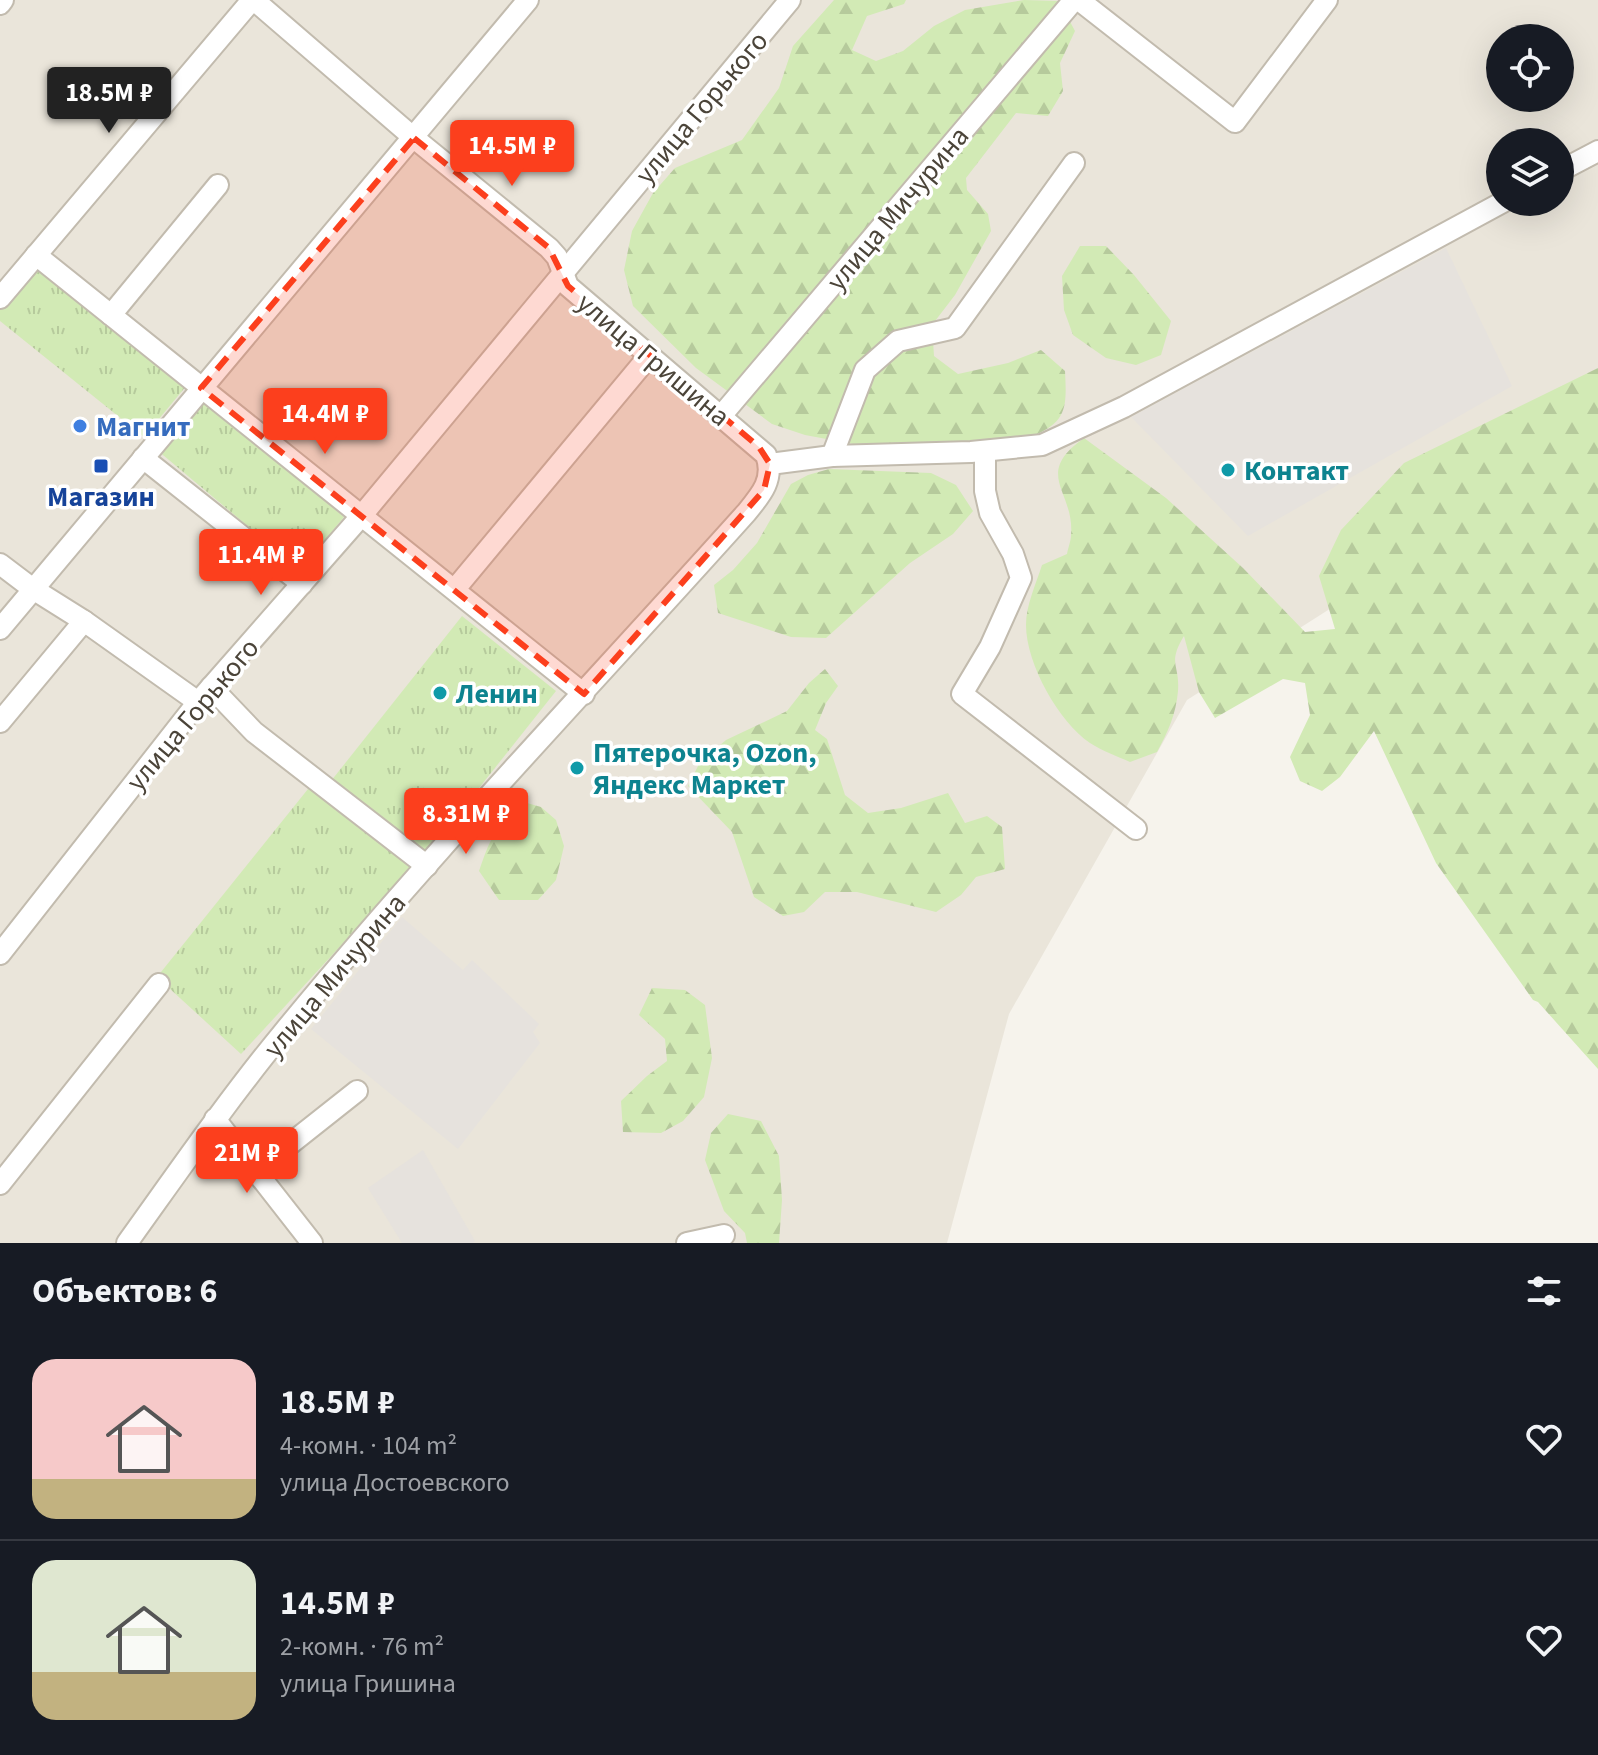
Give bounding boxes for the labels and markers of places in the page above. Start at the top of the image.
pin: 18.5M ₽ [35,67,183,135]
pin: 14.5M ₽ [438,120,586,188]
pin: 14.4M ₽ [251,388,399,456]
place label: Магнит [96,407,191,447]
marker: Магнит [71,417,89,435]
place label: Контакт [1244,451,1349,491]
marker: Магазин [92,457,110,475]
marker: Контакт [1219,461,1237,479]
place label: Магазин [47,477,155,517]
pin: 11.4M ₽ [187,529,335,597]
place label: Ленин [455,674,538,714]
marker: Ленин [431,684,449,702]
place label: Пятерочка, Ozon, Яндекс Маркет [593,733,817,805]
marker: Пятерочка, Ozon, Яндекс Маркет [568,759,586,777]
pin: 8.31M ₽ [392,788,540,856]
pin: 21M ₽ [191,1127,303,1195]

